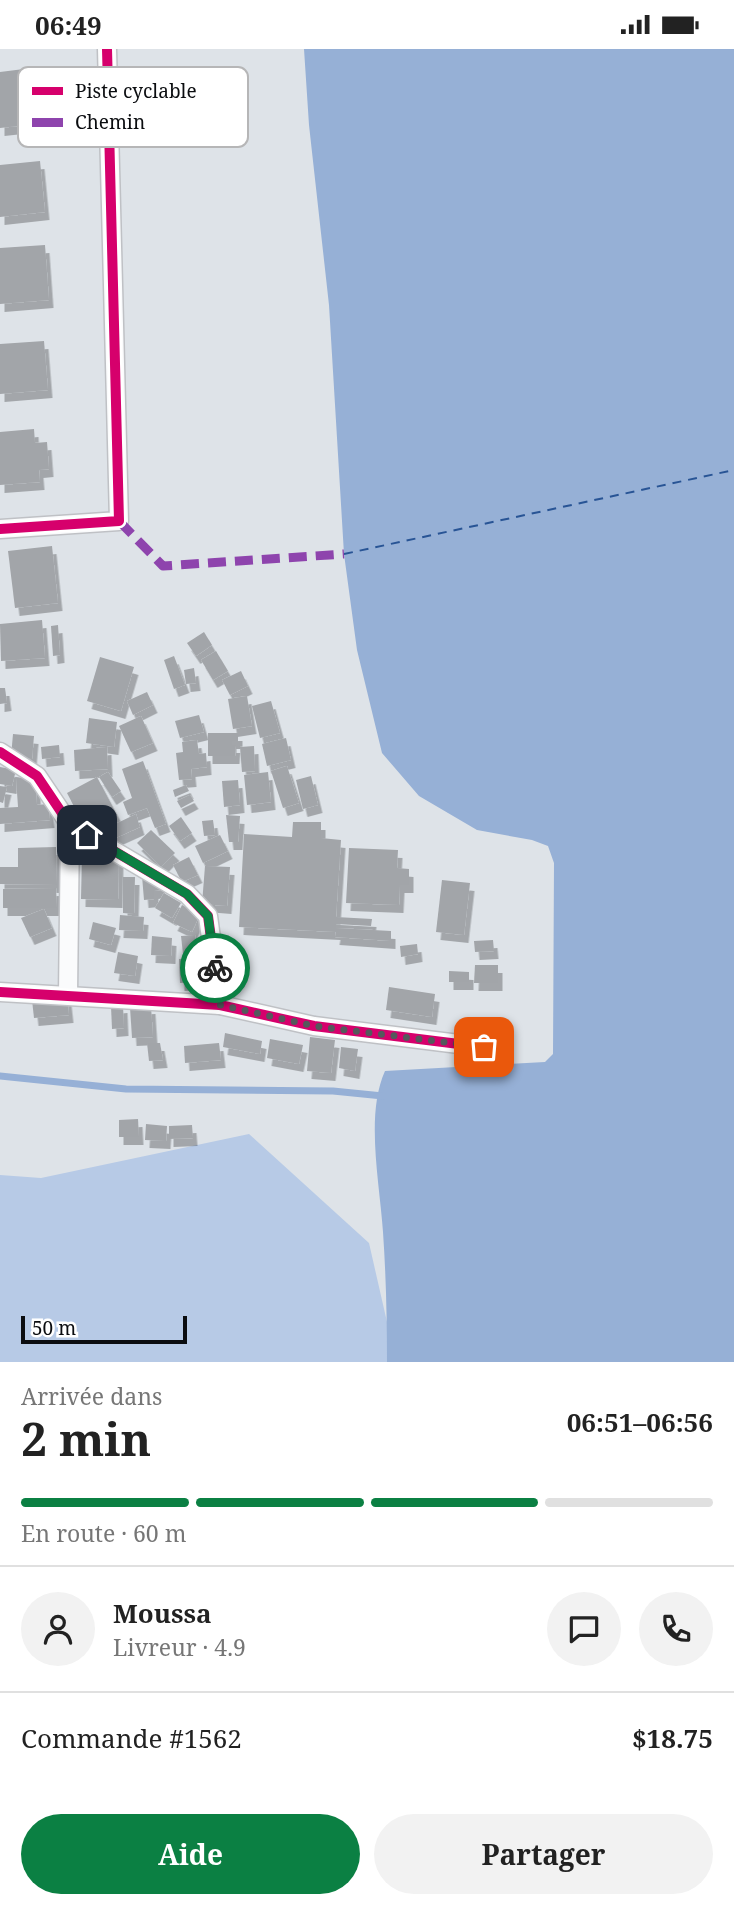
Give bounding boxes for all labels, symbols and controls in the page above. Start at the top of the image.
text: 06:49 [35,7,102,43]
legend [18,67,248,147]
text: Piste cyclable [75,78,197,104]
text: Chemin [75,109,145,135]
pin [57,805,117,865]
icon: home [68,816,106,854]
courier [180,933,250,1003]
icon: bike [196,949,234,987]
pin [454,1017,514,1077]
icon: bag [465,1028,503,1066]
scale bar [21,1313,187,1345]
text: 50 m [32,1315,76,1341]
text: Arrivée dans [21,1380,162,1412]
text: 06:51–06:56 [567,1404,713,1440]
text: 2 min [21,1407,151,1469]
text: En route · 60 m [21,1517,186,1549]
button: person [21,1592,95,1666]
button: chat [547,1592,621,1666]
button: phone [639,1592,713,1666]
text: Moussa [113,1595,212,1631]
text: Livreur · 4.9 [113,1631,246,1663]
text: Commande #1562 [21,1720,242,1756]
text: $18.75 [632,1720,713,1756]
button: Aide [21,1814,360,1894]
button: Partager [374,1814,713,1894]

